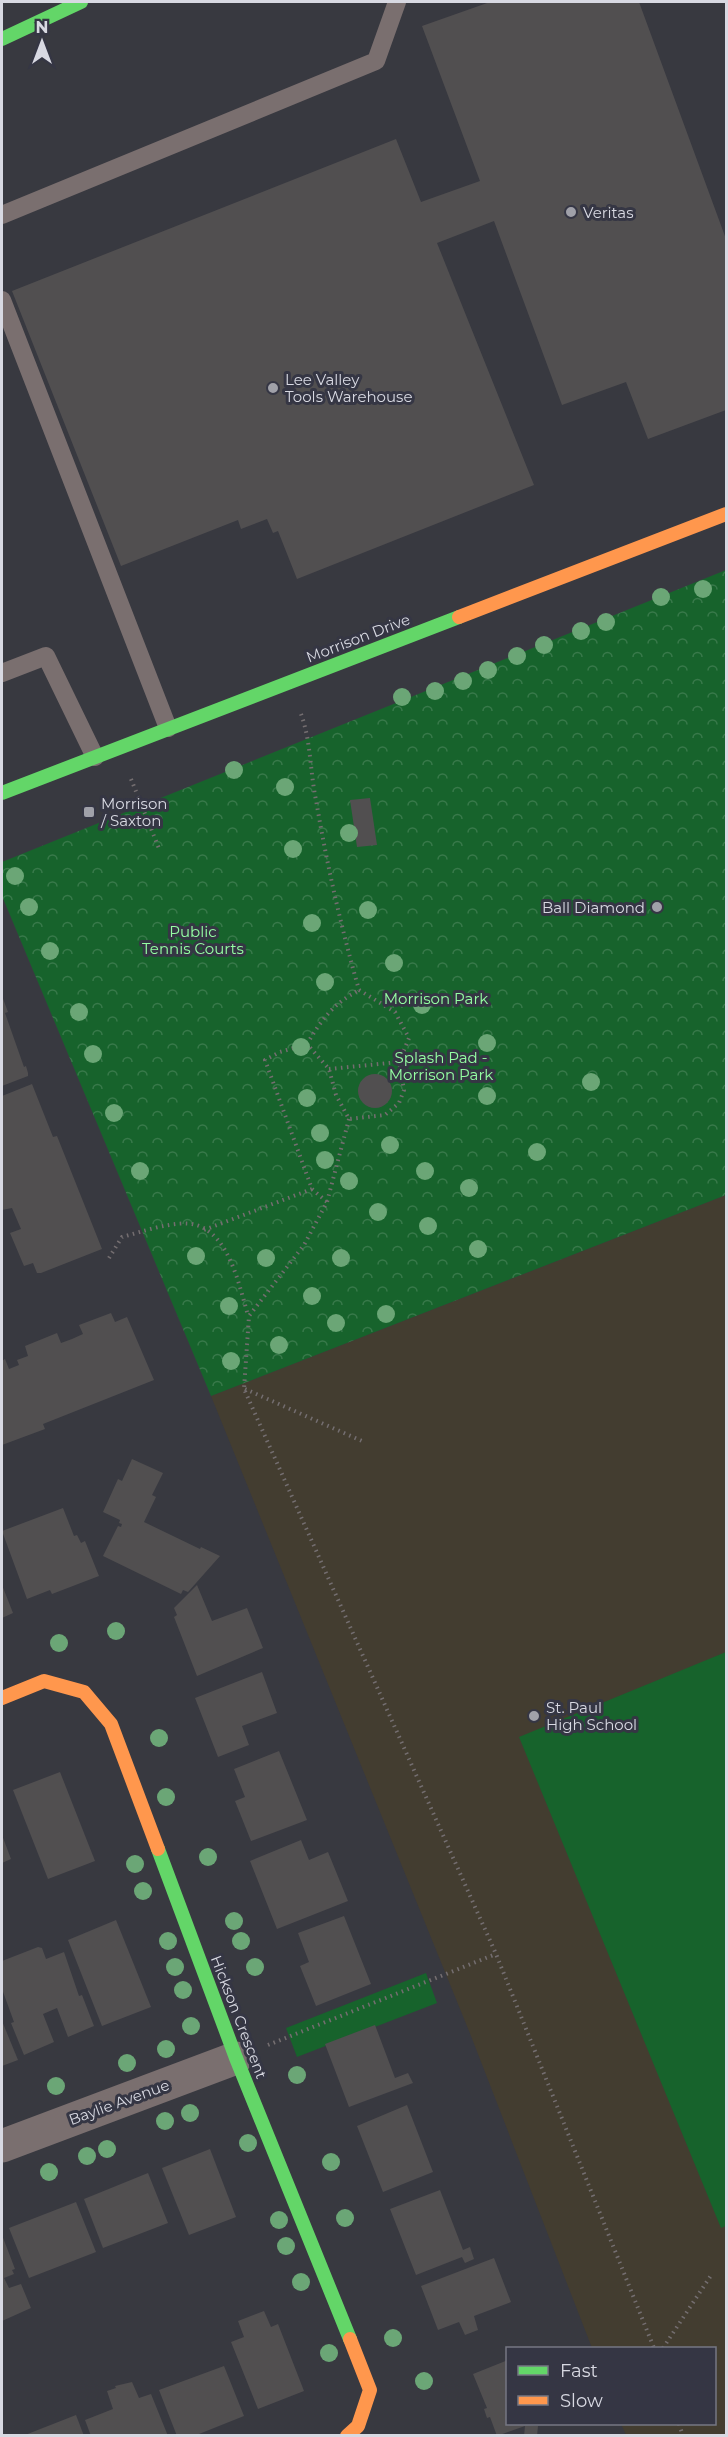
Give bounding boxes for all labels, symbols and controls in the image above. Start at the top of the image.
north arrow [12,12,72,72]
text: N [36,18,48,37]
place label: Veritas [583,203,633,222]
marker: Veritas [564,205,578,219]
place label: Lee Valley Tools Warehouse [285,370,412,406]
marker: Lee Valley Tools Warehouse [266,381,280,395]
street label: Morrison Drive [303,609,413,667]
place label: Morrison / Saxton [100,794,167,830]
marker: Morrison / Saxton [82,805,96,819]
place label: Ball Diamond [542,898,645,917]
marker: Ball Diamond [650,900,664,914]
park label: Public Tennis Courts [142,922,244,958]
park label: Morrison Park [384,989,488,1008]
park label: Splash Pad - Morrison Park [389,1048,493,1084]
place label: St. Paul High School [546,1698,637,1734]
marker: St. Paul High School [527,1709,541,1723]
street label: Hickson Crescent [207,1953,271,2081]
street label: Baylie Avenue [66,2075,172,2129]
legend [506,2347,716,2425]
text: Fast [560,2360,598,2382]
text: Slow [560,2390,603,2412]

